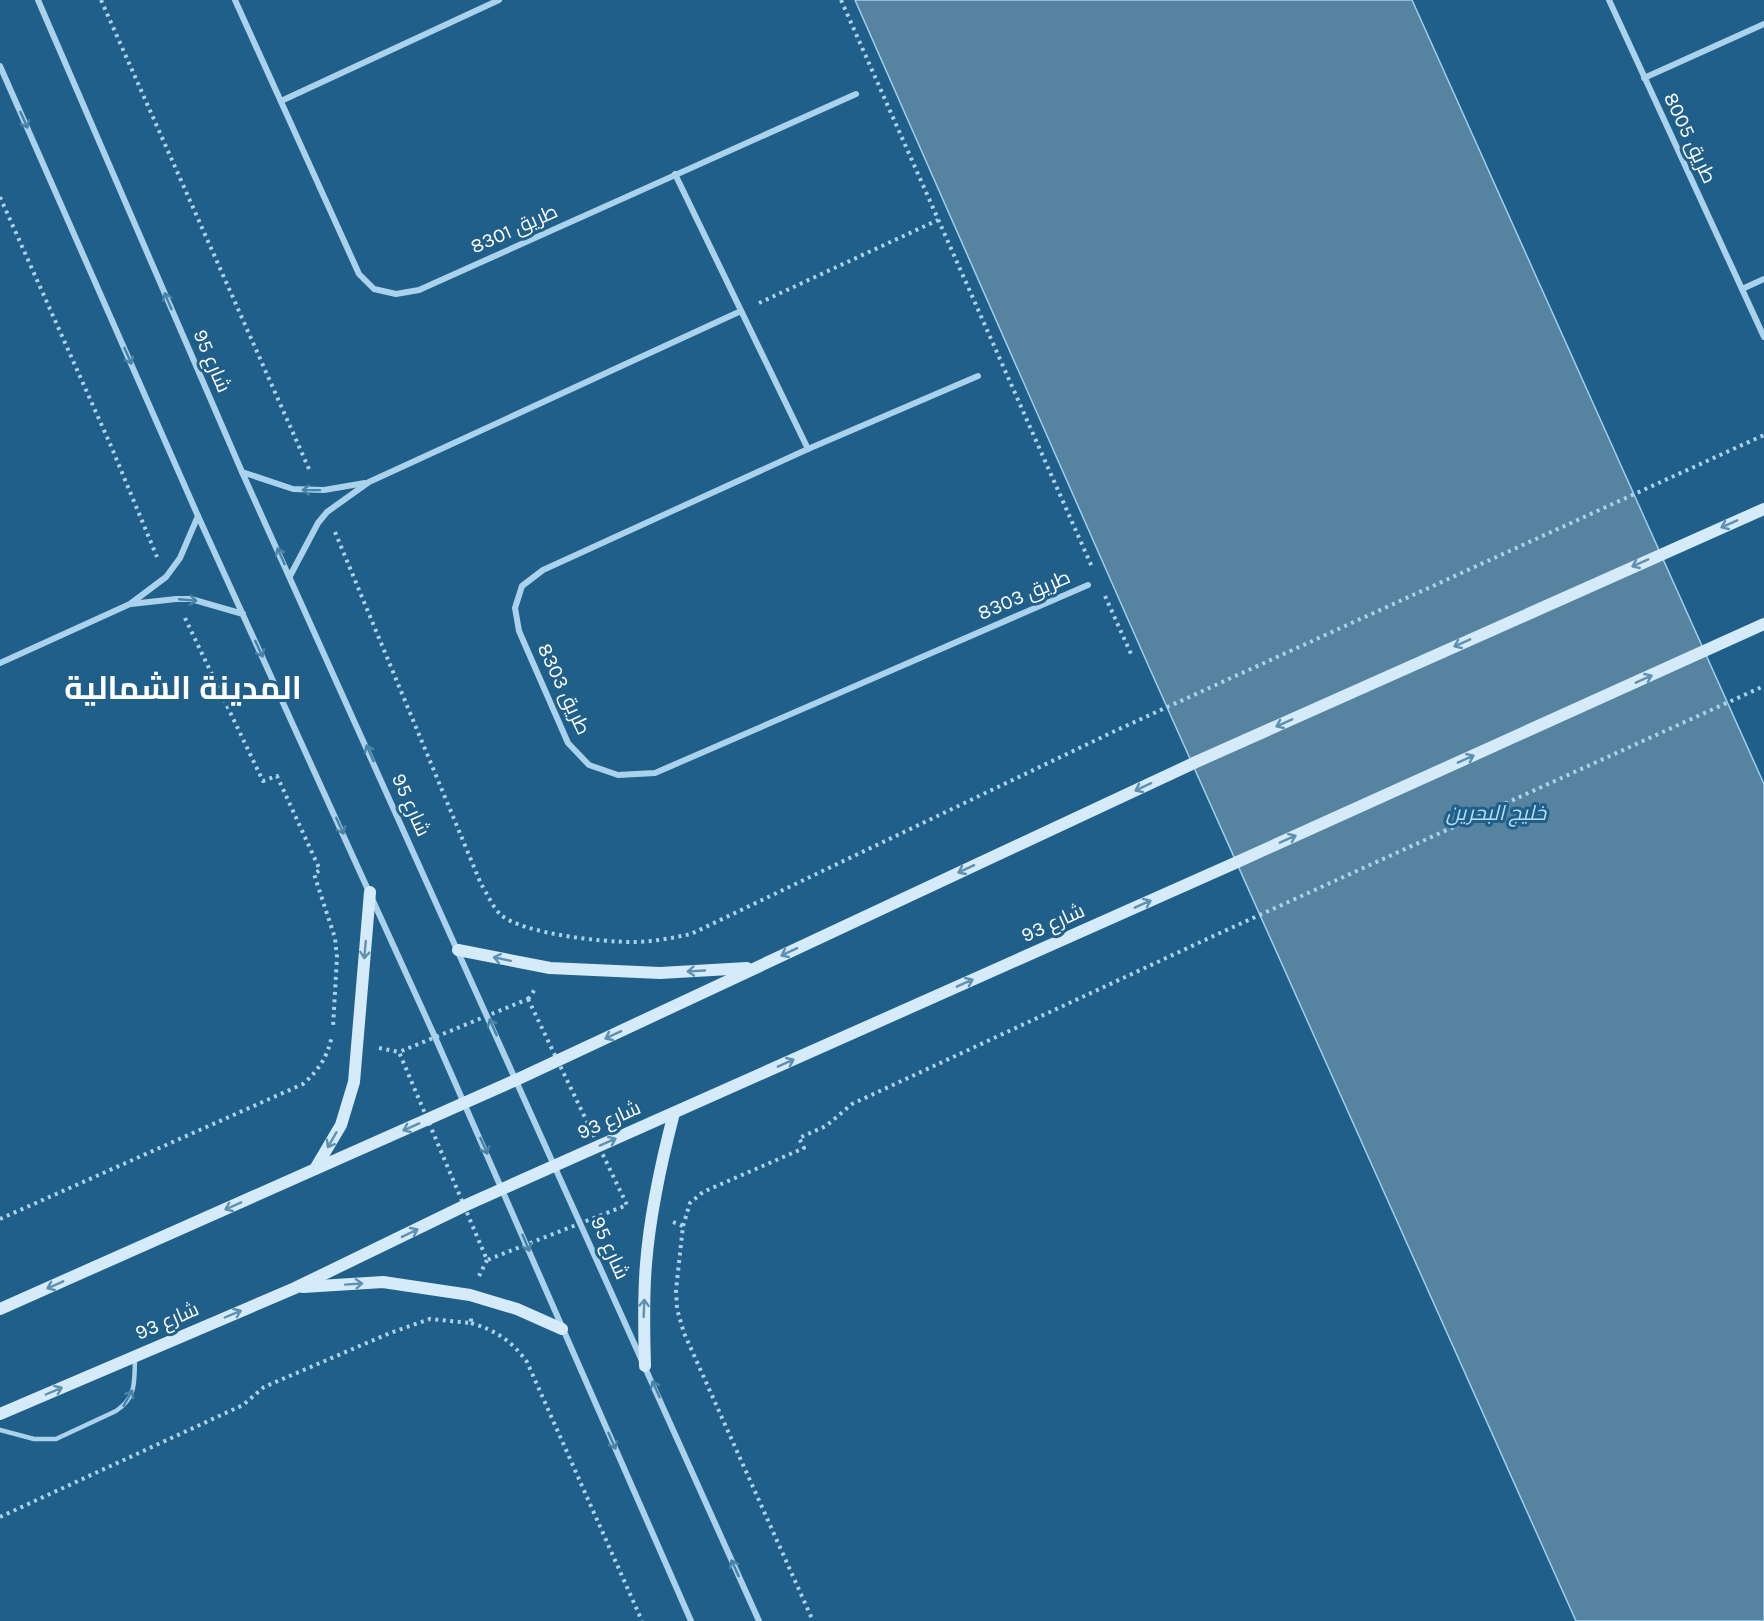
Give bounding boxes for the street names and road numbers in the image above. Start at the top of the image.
street label: طريق 8005 [1658,89,1721,188]
street label: طريق 8301 [467,200,562,259]
street label: شارع 95 [187,326,236,397]
street label: طريق 8303 [974,565,1074,626]
street label: طريق 8303 [532,640,595,739]
street label: شارع 95 [385,770,435,841]
street label: شارع 93 [1018,899,1089,949]
street label: شارع 93 [574,1096,645,1146]
street label: شارع 95 [584,1213,634,1284]
street label: شارع 93 [132,1297,203,1347]

